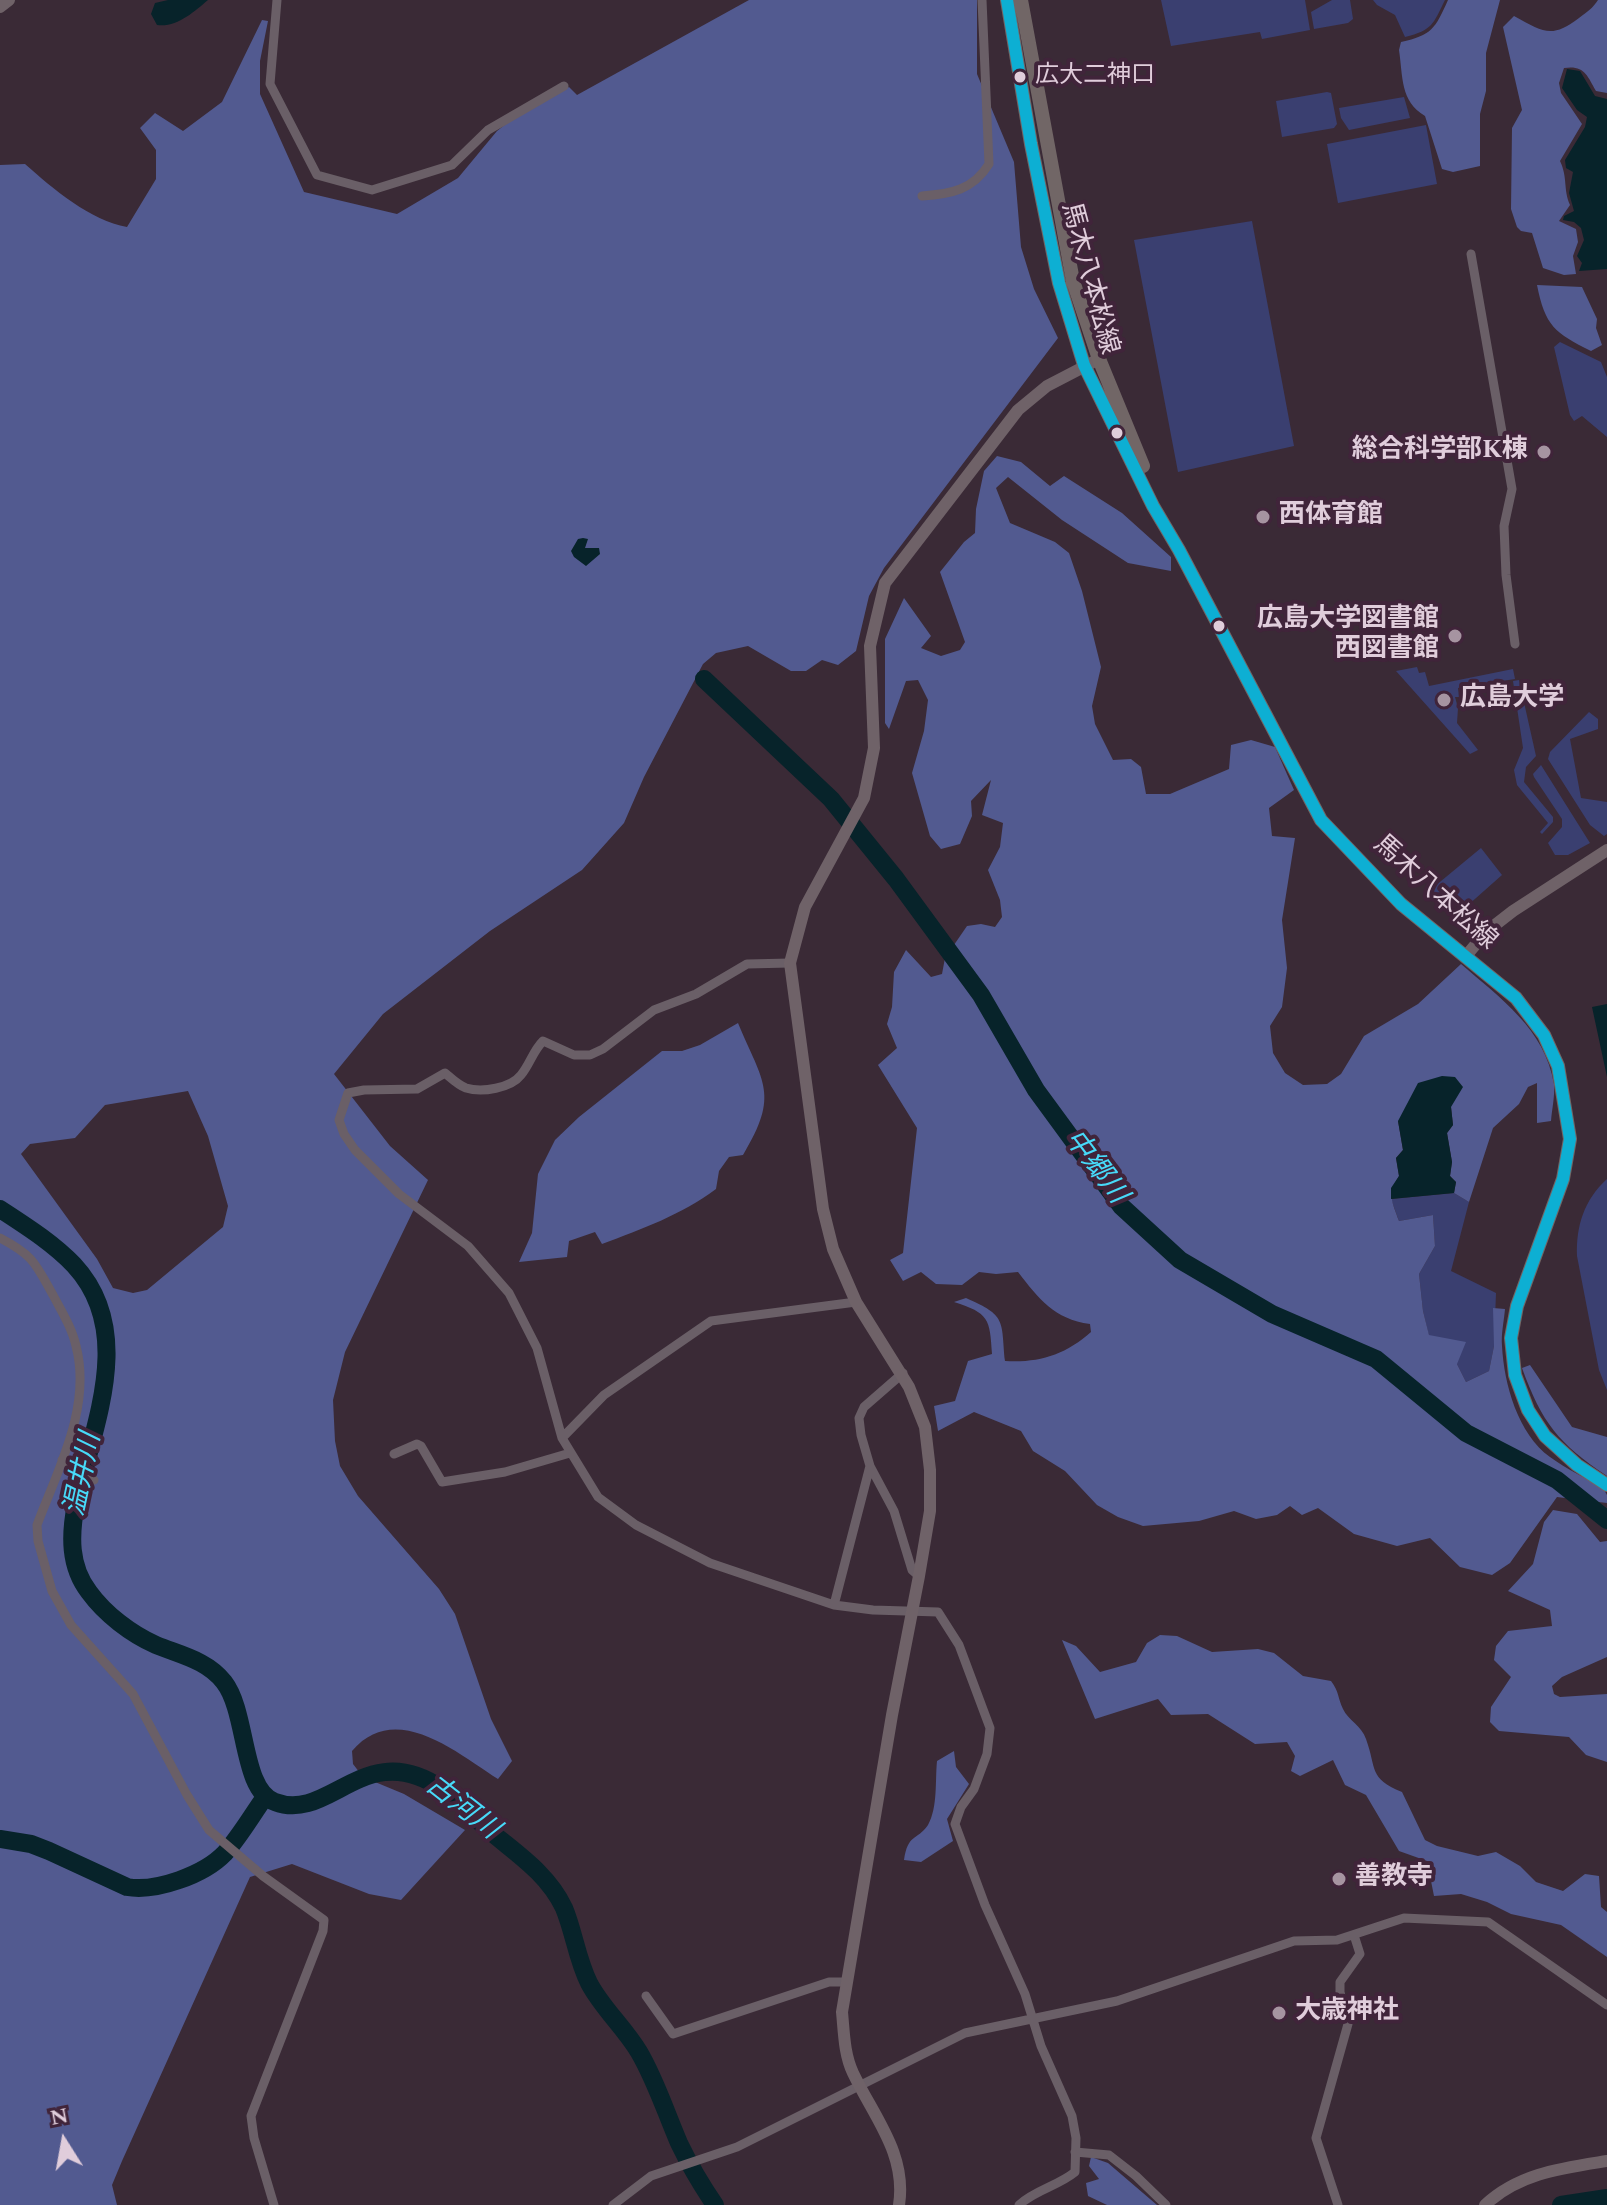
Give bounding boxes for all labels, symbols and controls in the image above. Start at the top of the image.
place label: 広大二神口 [1035,63,1155,91]
marker: 広大二神口 [1012,69,1028,85]
street label: 馬木八本松線 [1053,200,1123,358]
unlabelled marker [1109,425,1125,441]
place label: 総合科学部K棟 [1352,436,1528,468]
marker: 総合科学部K棟 [1535,443,1553,461]
place label: 西体育館 [1279,501,1383,533]
marker: 西体育館 [1254,508,1272,526]
place label: 広島大学図書館 西図書館 [1257,605,1439,666]
unlabelled marker [1211,618,1227,634]
marker: 広島大学図書館 西図書館 [1446,627,1464,645]
place label: 広島大学 [1460,684,1564,716]
marker: 広島大学 [1435,691,1453,709]
street label: 馬木八本松線 [1366,830,1502,958]
water label: 中郷川 [1055,1124,1133,1212]
water label: 温井川 [60,1430,110,1520]
water label: 古河川 [418,1770,504,1848]
place label: 善教寺 [1355,1863,1433,1895]
marker: 善教寺 [1330,1870,1348,1888]
place label: 大歳神社 [1295,1997,1399,2029]
marker: 大歳神社 [1270,2004,1288,2022]
text: N [47,2099,71,2135]
north arrow [24,2101,104,2181]

